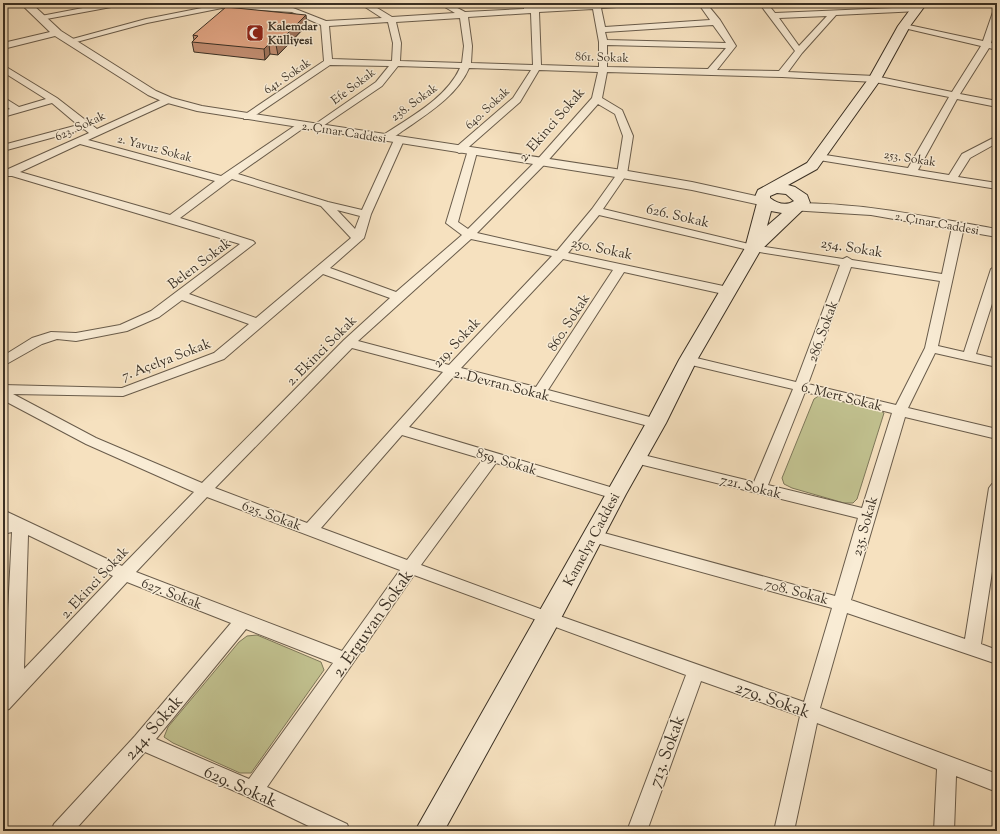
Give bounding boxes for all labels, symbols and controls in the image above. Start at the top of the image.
place label: Kalemdar Külliyesi [267,18,318,50]
mosque icon: Kalemdar Külliyesi [245,23,265,43]
street label: 861. Sokak [575,48,630,68]
street label: 641. Sokak [260,54,315,99]
street label: Efe Sokak [328,64,380,110]
street label: 238. Sokak [387,79,442,126]
street label: 640. Sokak [461,83,514,134]
street label: 2. Ekinci Sokak [515,84,591,167]
street label: 623. Sokak [52,107,109,147]
street label: 2. Çınar Caddesi [300,117,388,149]
street label: 2. Yavuz Sokak [115,130,195,168]
street label: 253. Sokak [883,146,938,172]
street label: 626. Sokak [644,200,711,234]
street label: 2. Çınar Caddesi [893,208,981,240]
street label: Belen Sokak [164,234,236,295]
street label: 250. Sokak [569,234,635,266]
street label: 254. Sokak [819,234,885,264]
street label: 860. Sokak [544,290,596,356]
street label: 286. Sokak [803,298,844,365]
street label: 2. Ekinci Sokak [283,311,362,391]
street label: 219. Sokak [429,314,486,373]
street label: 7. Açelya Sokak [119,335,215,387]
street label: 2. Devran Sokak [451,364,552,408]
street label: 6. Mert Sokak [799,378,885,418]
street label: 859. Sokak [473,444,540,482]
street label: 721. Sokak [718,471,784,505]
street label: Kamelya Caddesi [560,490,626,590]
street label: 235. Sokak [848,494,884,559]
street label: 625. Sokak [239,497,304,537]
street label: 2. Ekinci Sokak [57,542,135,624]
street label: 2. Erguvan Sokak [327,565,420,683]
street label: 627. Sokak [138,574,205,616]
street label: 708. Sokak [762,575,831,611]
street label: 279. Sokak [732,676,813,725]
street label: 244. Sokak [120,691,189,766]
street label: 713. Sokak [644,712,692,791]
street label: 629. Sokak [200,761,281,815]

